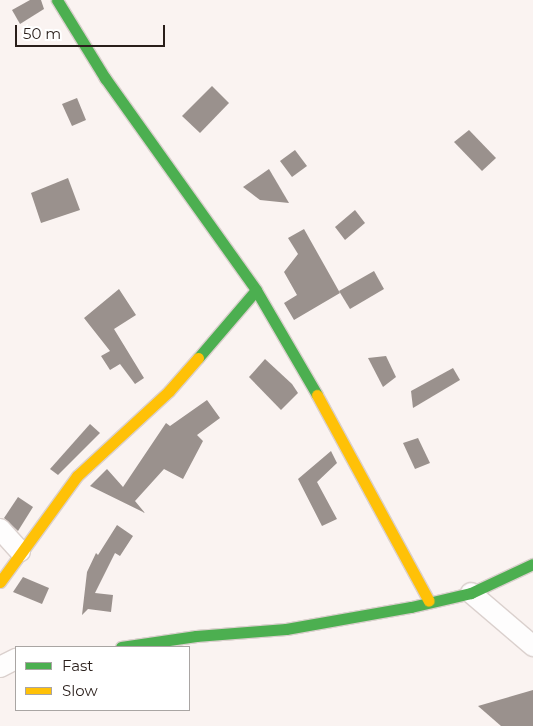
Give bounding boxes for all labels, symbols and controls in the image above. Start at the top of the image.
scale bar [18,15,168,47]
text: 50 m [23,24,61,43]
legend [15,646,190,711]
text: Fast [62,656,93,675]
text: Slow [62,681,98,700]

